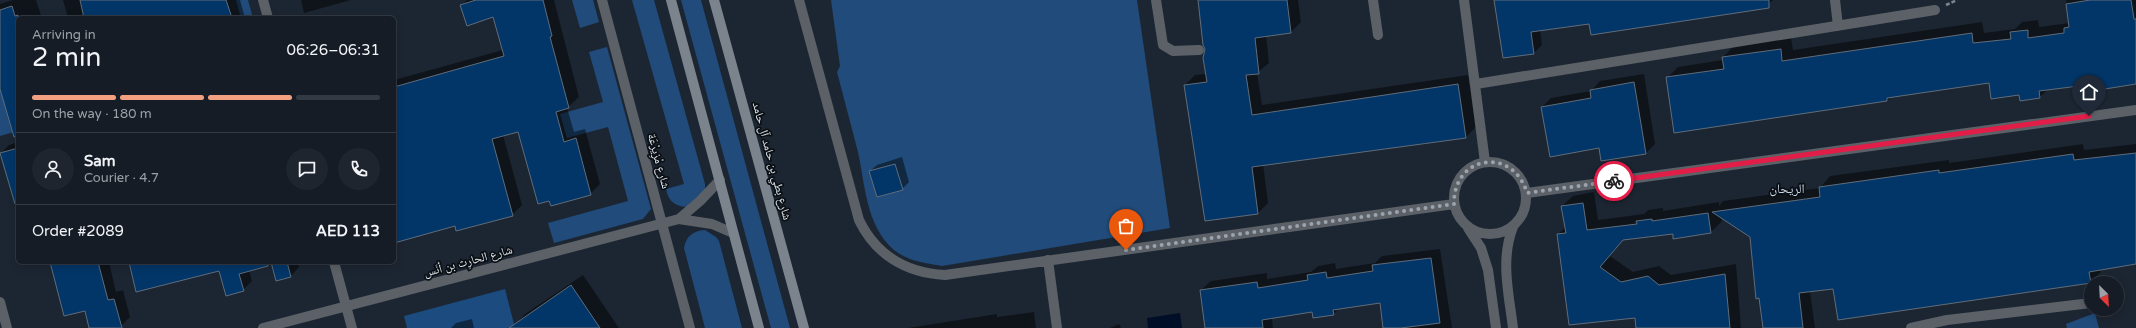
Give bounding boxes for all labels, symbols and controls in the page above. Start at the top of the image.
text: Arriving in [32,27,96,43]
text: 06:26–06:31 [287,41,380,59]
text: 2 min [32,42,101,73]
pin [2072,75,2106,116]
icon: home [2078,81,2100,103]
street label: شارع بطي بن حامد آل حامد [747,101,795,222]
text: On the way · 180 m [32,106,152,122]
street label: شارع مْزِيرْعَة [643,132,673,191]
button: person [32,148,74,190]
button: chat [286,148,328,190]
button: phone [338,148,380,190]
text: Sam [84,152,115,170]
courier [1594,161,1634,201]
text: Courier · 4.7 [84,170,159,186]
icon: bike [1603,170,1625,192]
district label: الريحان [1769,181,1805,197]
pin [1109,209,1143,250]
icon: bag [1115,215,1137,237]
text: Order #2089 [32,222,124,240]
text: AED 113 [316,222,380,240]
street label: شارع الحارِث بن أنَس [422,242,514,281]
north arrow [2084,276,2124,316]
map controls [2084,276,2124,316]

